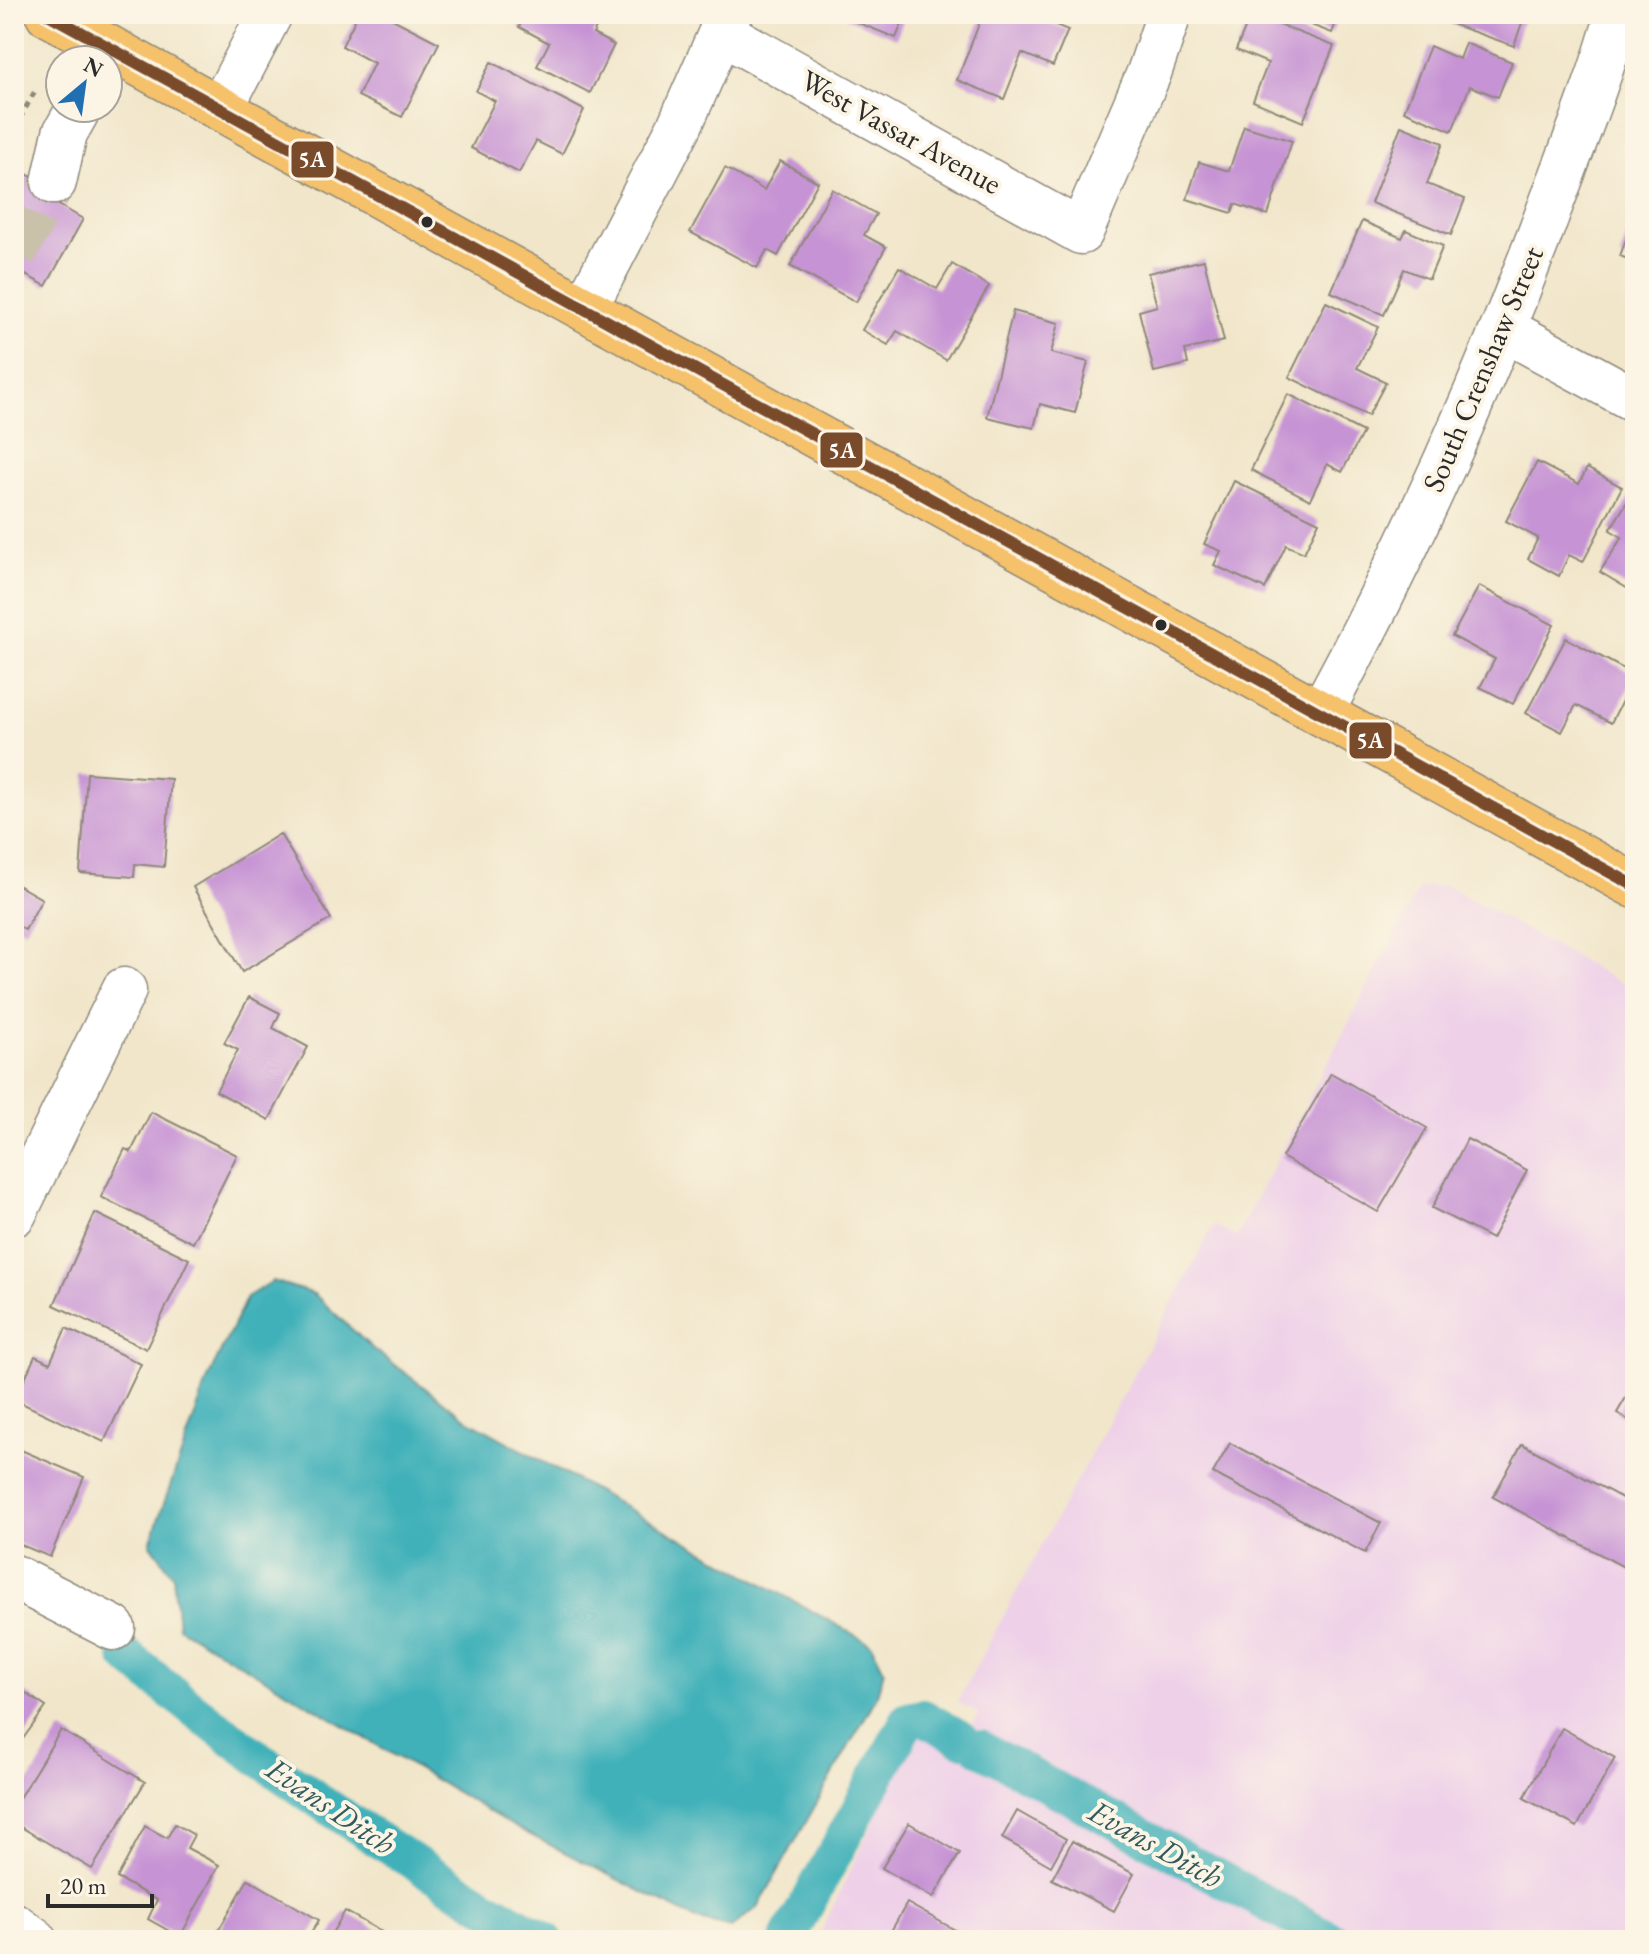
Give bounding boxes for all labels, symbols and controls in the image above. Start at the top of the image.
north arrow [44,44,124,124]
text: N [79,50,108,84]
street label: West Vassar Avenue [794,60,1009,203]
line badge: 5A [290,140,335,179]
text: 5A [298,145,326,174]
unlabelled marker [419,214,435,230]
street label: South Crenshaw Street [1413,239,1552,498]
line badge: 5A [819,431,864,469]
text: 5A [828,436,856,465]
unlabelled marker [1153,617,1169,633]
line badge: 5A [1348,721,1393,760]
text: 5A [1356,726,1384,755]
water label: Evans Ditch [257,1747,404,1865]
water label: Evans Ditch [1080,1789,1231,1898]
scale bar [48,1858,152,1908]
text: 20 m [60,1870,107,1901]

